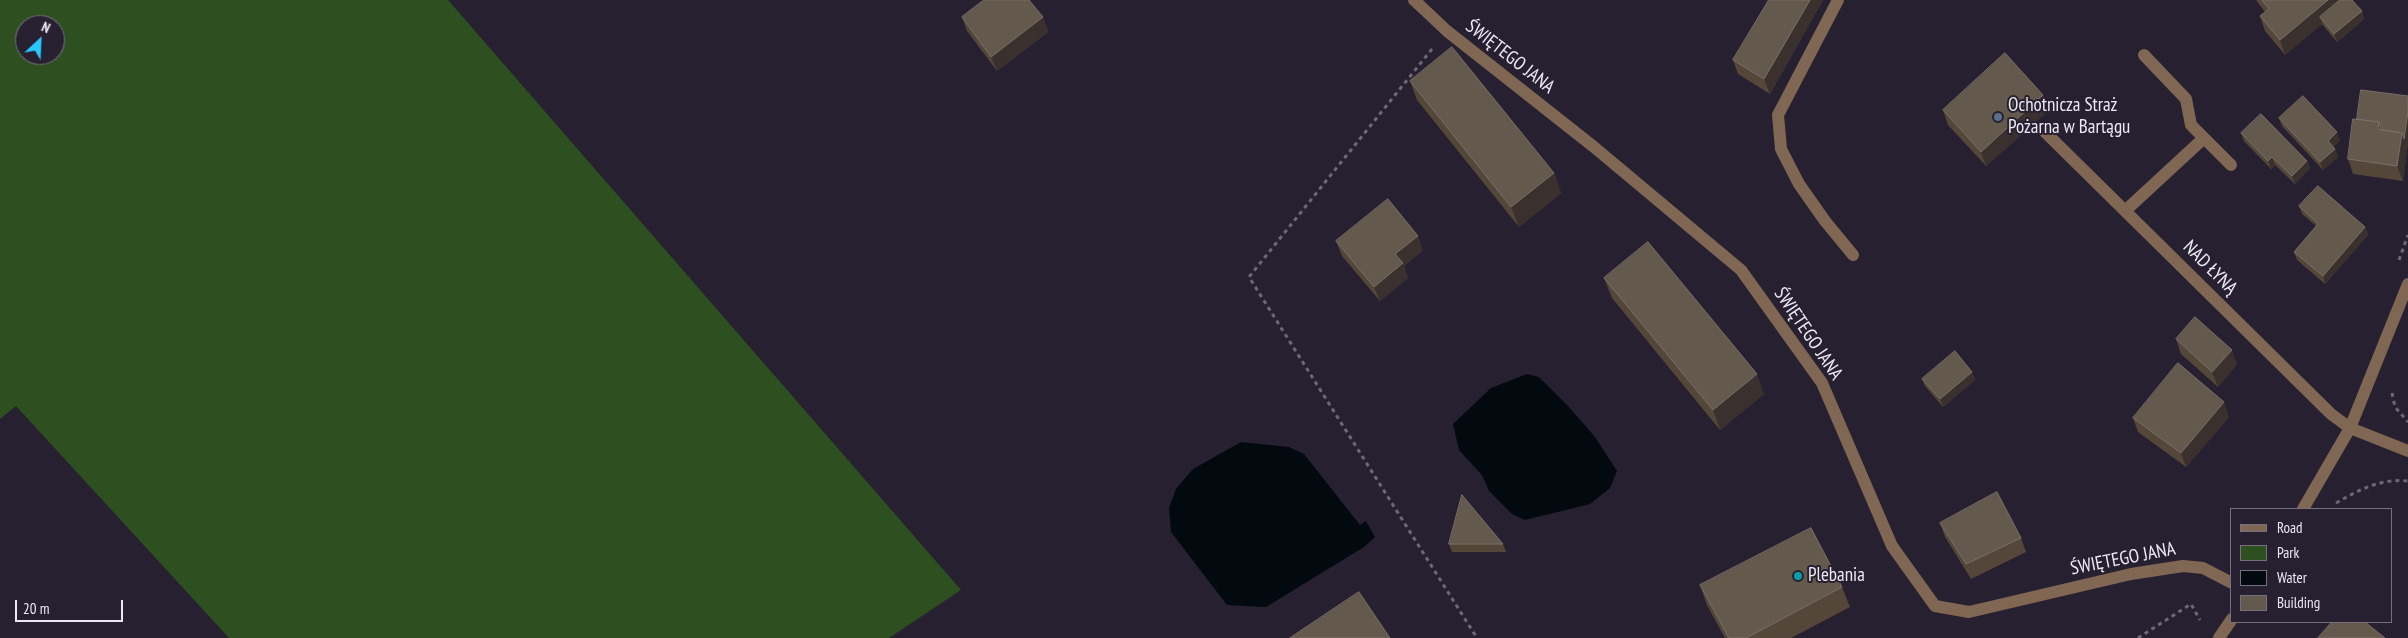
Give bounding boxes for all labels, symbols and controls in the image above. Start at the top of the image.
north arrow [15,15,65,65]
street label: ŚWIĘTEGO JANA [1461,15,1559,99]
text: N [39,18,53,37]
place label: Ochotnicza Straż Pożarna w Bartągu [2008,95,2130,139]
marker: Ochotnicza Straż Pożarna w Bartągu [1992,111,2004,123]
street label: NAD ŁYNĄ [2178,236,2242,300]
street label: ŚWIĘTEGO JANA [1769,283,1847,385]
legend [2230,508,2393,623]
text: Road [2277,518,2303,537]
street label: ŚWIĘTEGO JANA [2068,538,2178,580]
text: Park [2277,543,2299,562]
place label: Plebania [1808,565,1865,587]
text: Water [2277,568,2307,587]
marker: Plebania [1792,570,1804,582]
scale bar [18,590,125,622]
text: Building [2277,593,2320,612]
text: 20 m [23,599,49,618]

